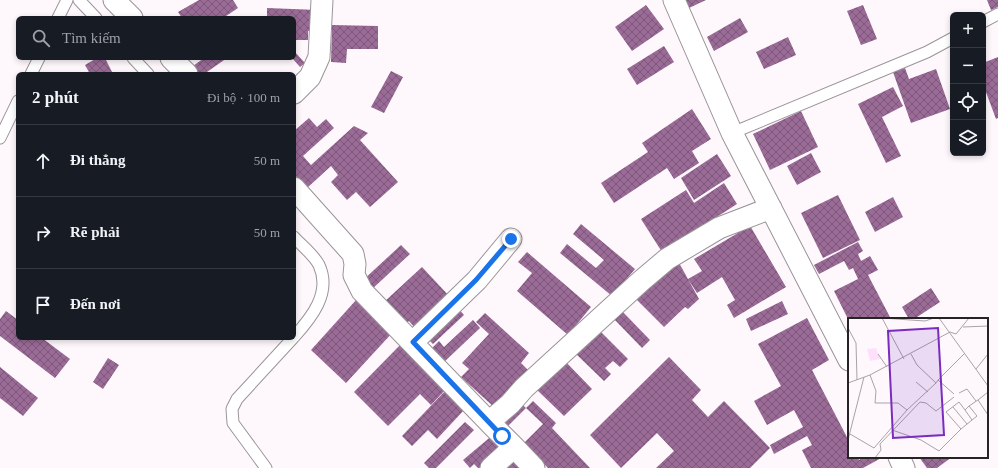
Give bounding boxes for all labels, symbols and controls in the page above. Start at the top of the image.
map controls [950,12,986,156]
button: + [950,12,986,48]
search box [16,16,296,60]
icon: search [30,27,52,49]
text: Tìm kiếm [62,30,121,46]
button: − [950,48,986,84]
button: locate [950,84,986,120]
text: 2 phút [32,88,79,107]
text: Đi bộ · 100 m [207,90,280,105]
button: layers [950,120,986,156]
icon: ahead [32,150,54,172]
text: Đi thẳng [70,152,125,168]
text: 50 m [254,153,280,168]
icon: right [32,222,54,244]
text: Rẽ phải [70,224,120,240]
text: 50 m [254,225,280,240]
route end [502,230,520,248]
icon: arrive [32,294,54,316]
text: Đến nơi [70,296,120,312]
inset map [848,318,988,458]
route start [493,427,511,445]

